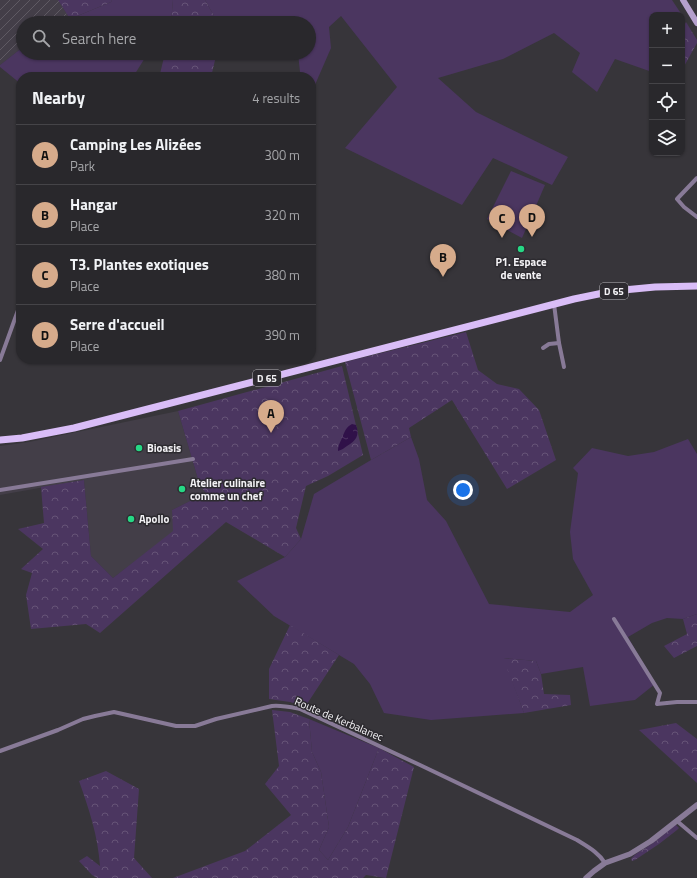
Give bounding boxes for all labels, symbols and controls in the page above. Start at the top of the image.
map controls [649,12,685,156]
button: + [649,12,685,48]
search box [16,16,316,60]
icon: search [30,27,52,49]
text: Search here [62,27,136,50]
button: − [649,48,685,84]
button: locate [649,84,685,120]
text: Nearby [32,85,85,111]
text: 4 results [252,88,300,108]
button: layers [649,120,685,156]
text: Camping Les Alizées [70,133,201,156]
text: A [41,145,49,165]
text: 300 m [264,145,300,165]
text: Park [70,156,95,176]
text: Hangar [70,193,117,216]
pin: D [519,204,545,237]
text: B [41,205,49,225]
text: 320 m [264,205,300,225]
pin: C [489,205,515,238]
text: Place [70,216,99,236]
pin: B [430,244,456,277]
marker: P1. Espace de vente [516,244,526,254]
text: T3. Plantes exotiques [70,253,209,276]
place label: P1. Espace de vente [495,254,547,283]
text: C [41,265,49,285]
text: 380 m [264,265,300,285]
text: Place [70,276,99,296]
road number: D 65 [600,283,628,299]
text: Serre d'accueil [70,313,165,336]
text: D [41,325,49,345]
text: 390 m [264,325,300,345]
text: Place [70,336,99,356]
road number: D 65 [253,370,281,386]
pin: A [258,400,284,433]
place label: Bioasis [147,440,181,456]
marker: Bioasis [134,443,144,453]
place label: Atelier culinaire comme un chef [190,475,265,504]
your location [453,480,473,500]
marker: Atelier culinaire comme un chef [177,484,187,494]
place label: Apollo [139,511,169,527]
marker: Apollo [126,514,136,524]
street label: Route de Kerbalanec [292,693,386,745]

